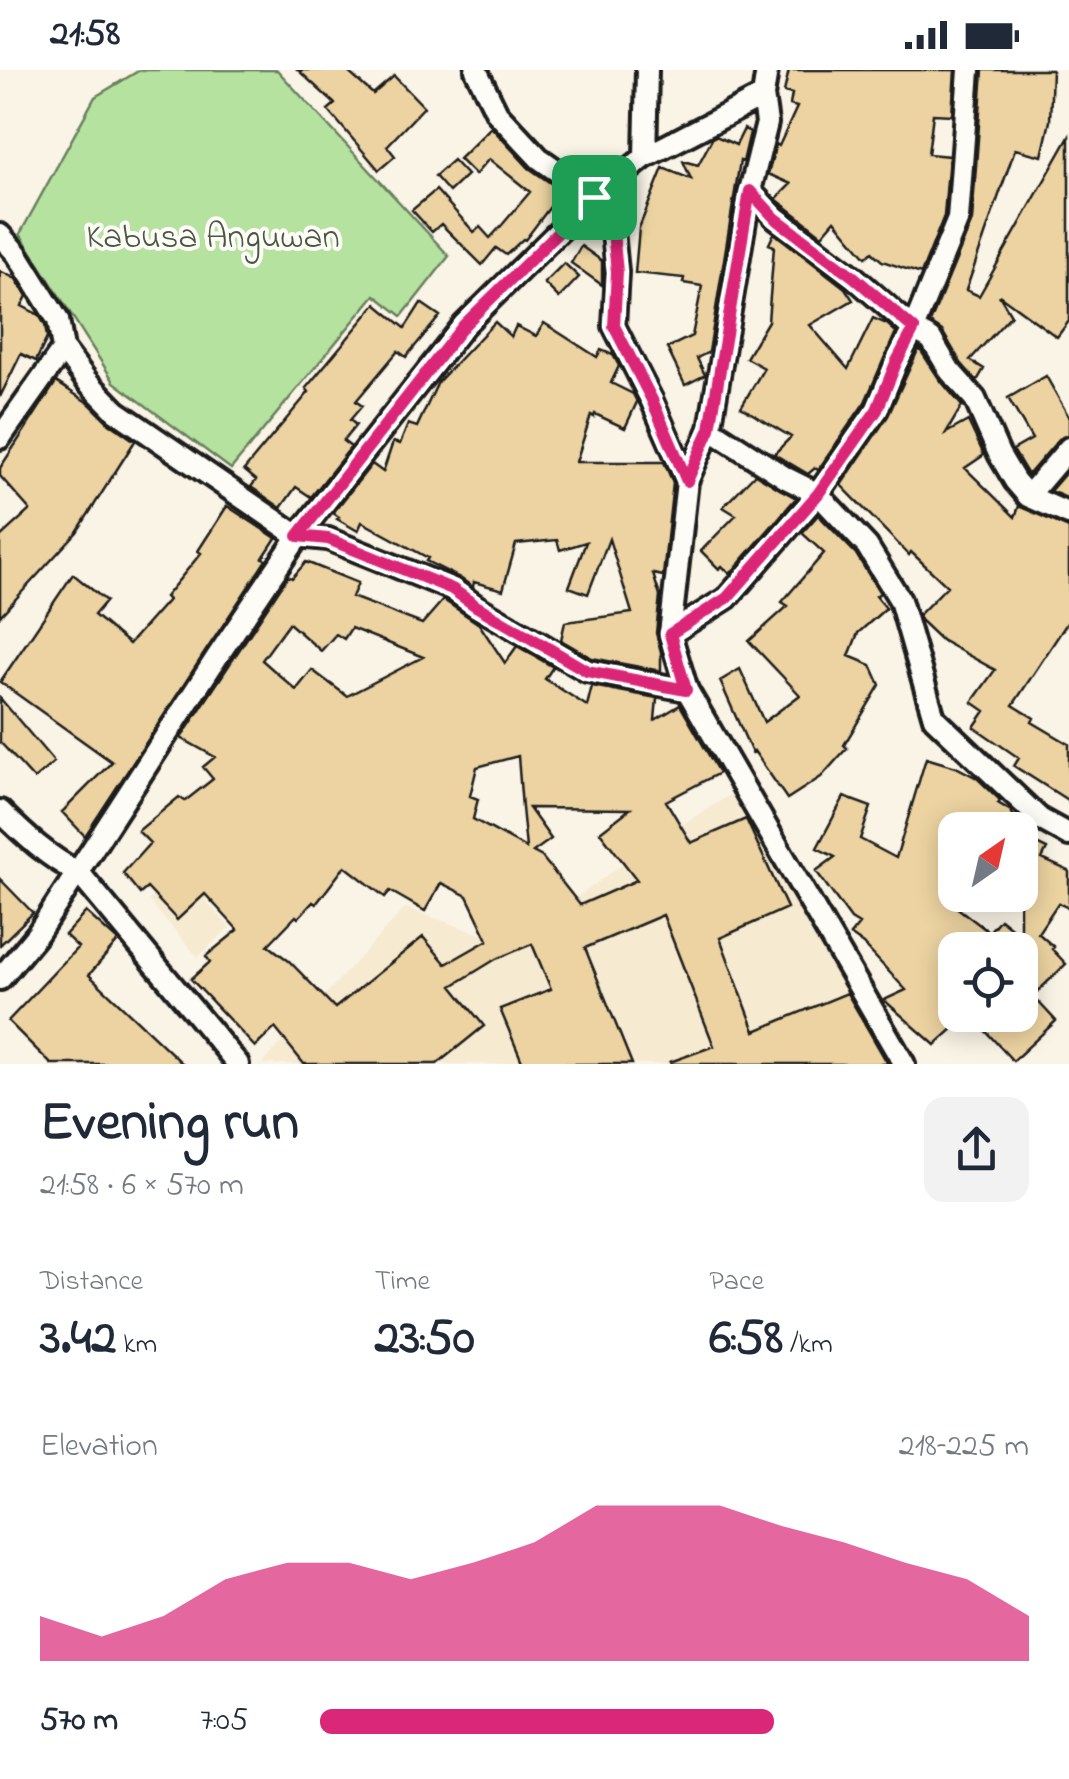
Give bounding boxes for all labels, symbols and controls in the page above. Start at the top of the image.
text: 21:58 [50,7,120,63]
pin [552,155,637,240]
icon: arrive [567,170,622,225]
park label: Kabusa Anguwan [86,213,340,264]
north arrow [938,812,1038,912]
map controls [938,812,1038,1032]
button: locate [938,932,1038,1032]
text: Evening run [40,1085,299,1165]
button: share [924,1097,1029,1202]
text: 21:58 · 6 × 570 m [40,1163,244,1210]
text: Distance [40,1262,143,1303]
text: Time [375,1262,430,1303]
text: Pace [709,1262,764,1303]
text: 3.42 [40,1303,116,1376]
text: 23:50 [375,1303,475,1376]
text: 6:58 [709,1303,783,1376]
text: km [116,1325,157,1366]
text: /km [783,1325,833,1366]
text: Elevation [40,1424,158,1471]
text: 218–225 m [899,1424,1029,1471]
text: 570 m [40,1698,118,1745]
text: 7:05 [200,1698,248,1745]

